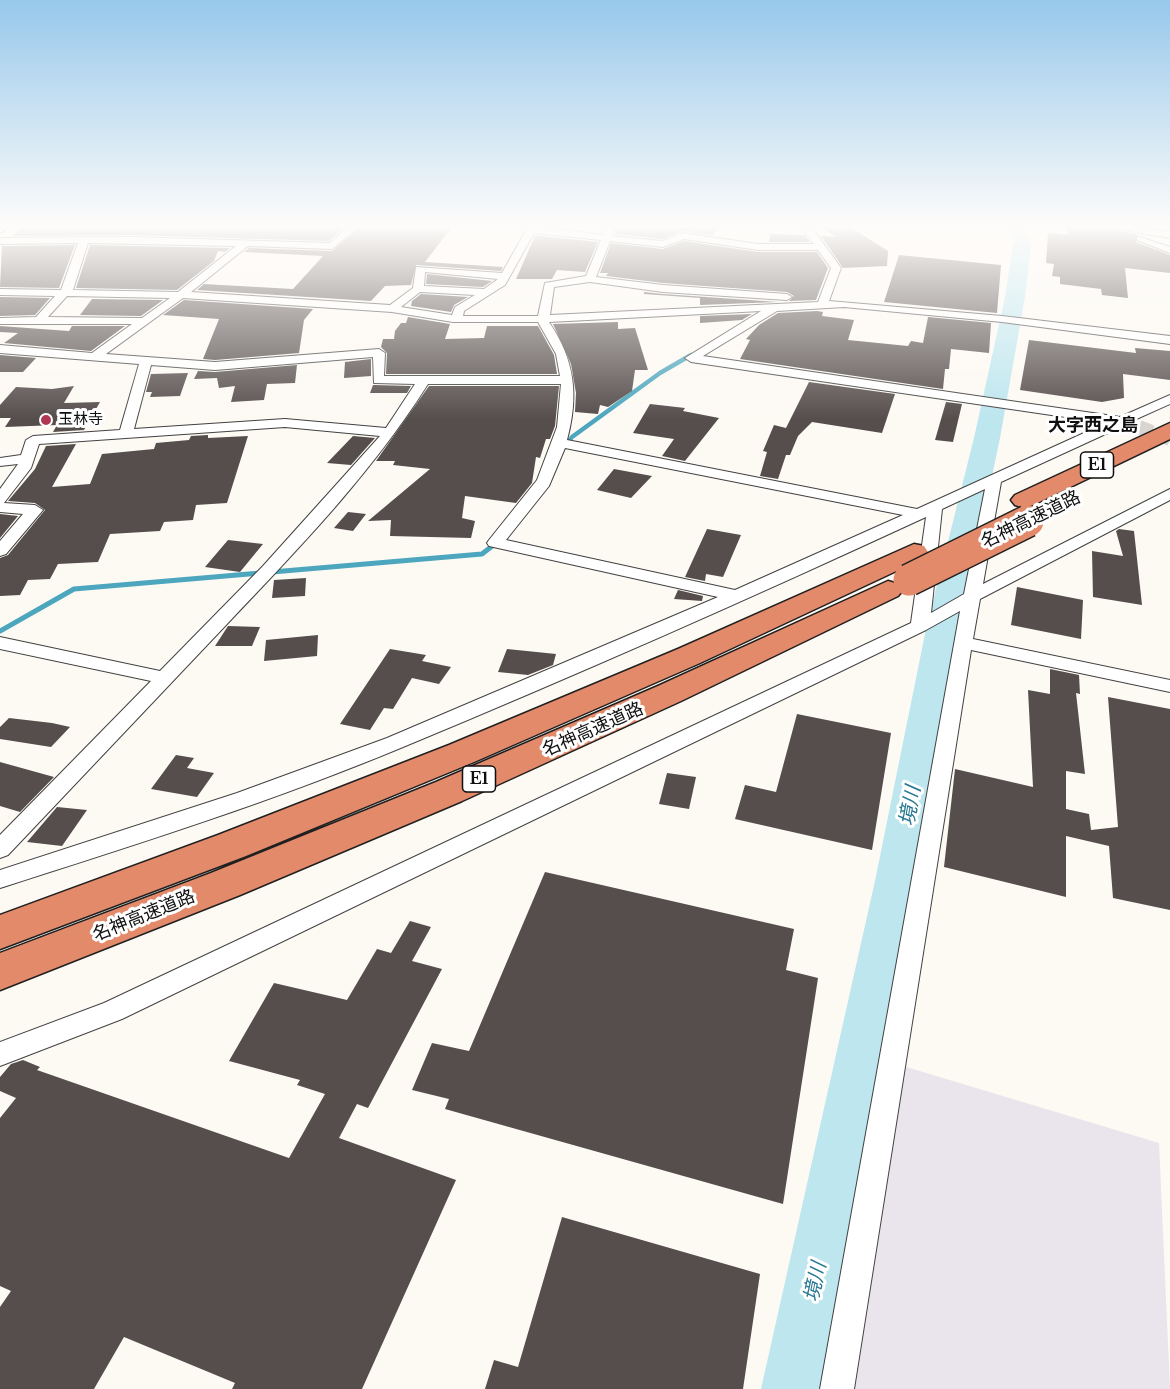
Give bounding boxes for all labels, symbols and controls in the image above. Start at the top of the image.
place label: 玉林寺 [58,411,103,429]
marker: 玉林寺 [39,413,53,427]
district label: 大字西之島 [1048,415,1138,437]
road number: E1 [1080,452,1114,478]
street label: 名神高速道路 [978,487,1084,553]
street label: 名神高速道路 [539,698,647,762]
road number: E1 [462,766,496,792]
water label: 境川 [896,784,926,828]
street label: 名神高速道路 [90,886,198,946]
water label: 境川 [800,1260,832,1304]

